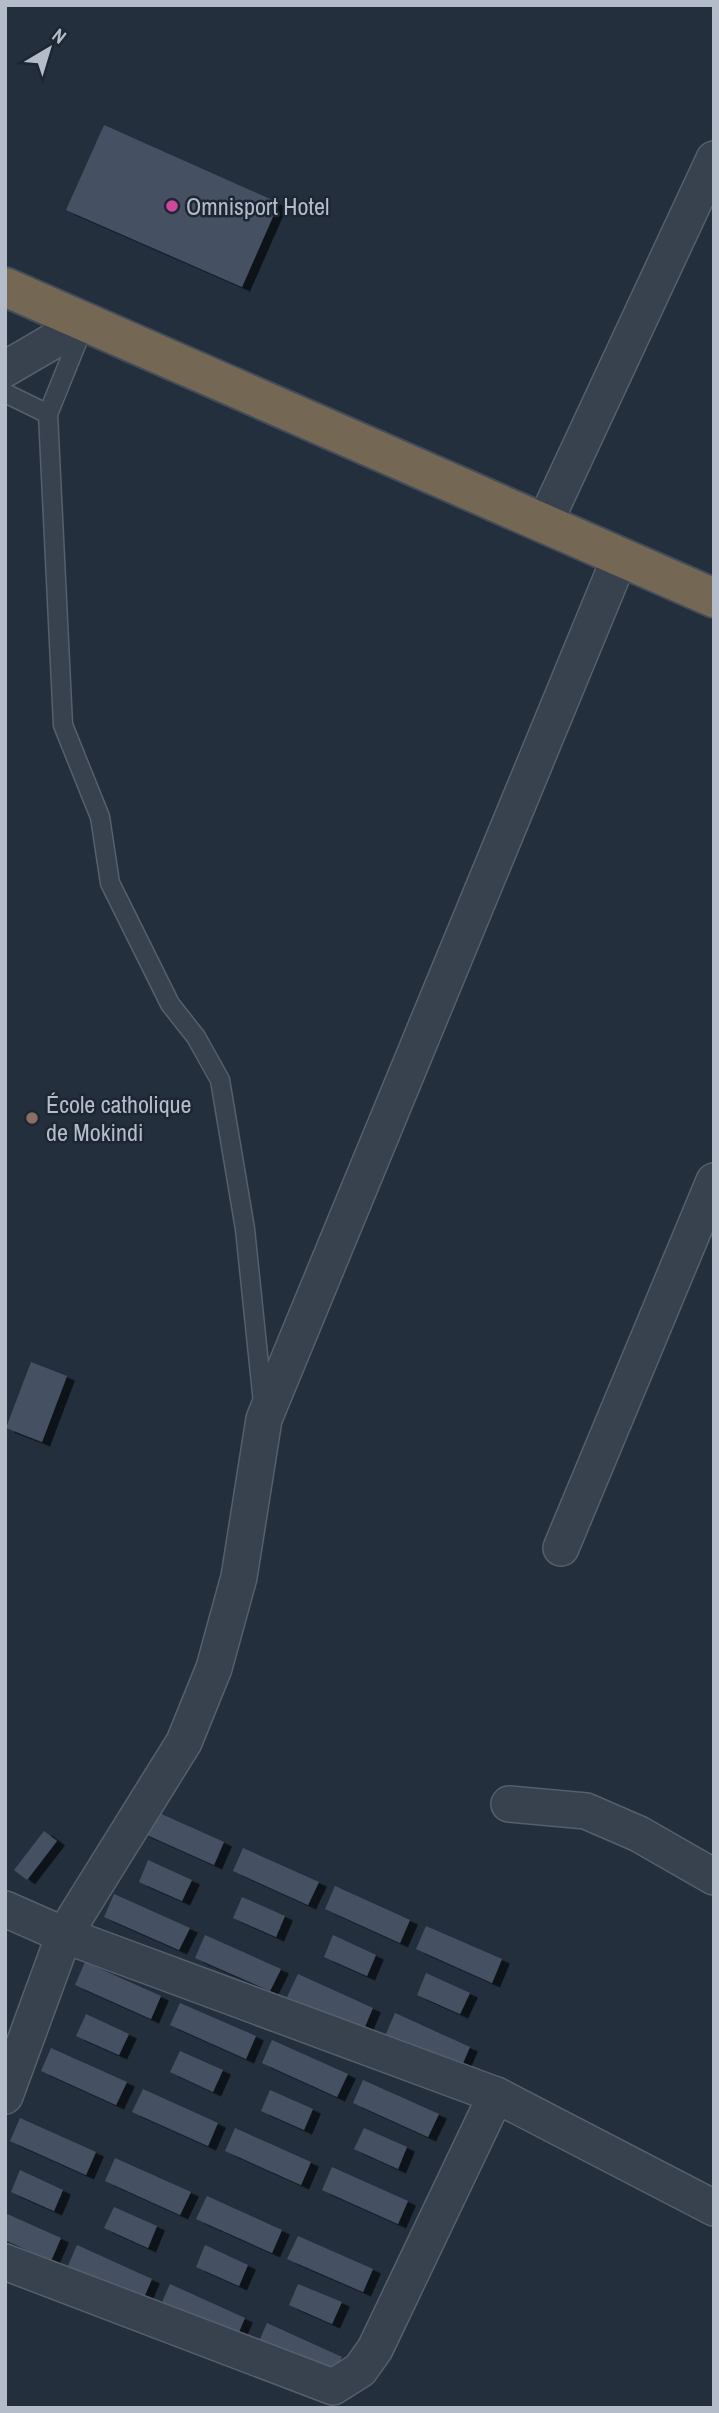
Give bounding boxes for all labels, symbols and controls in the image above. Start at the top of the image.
north arrow [14,14,84,84]
text: N [47,22,72,49]
place label: Omnisport Hotel [186,190,329,222]
marker: Omnisport Hotel [164,198,180,214]
place label: École catholique de Mokindi [46,1088,192,1148]
marker: École catholique de Mokindi [24,1110,40,1126]

